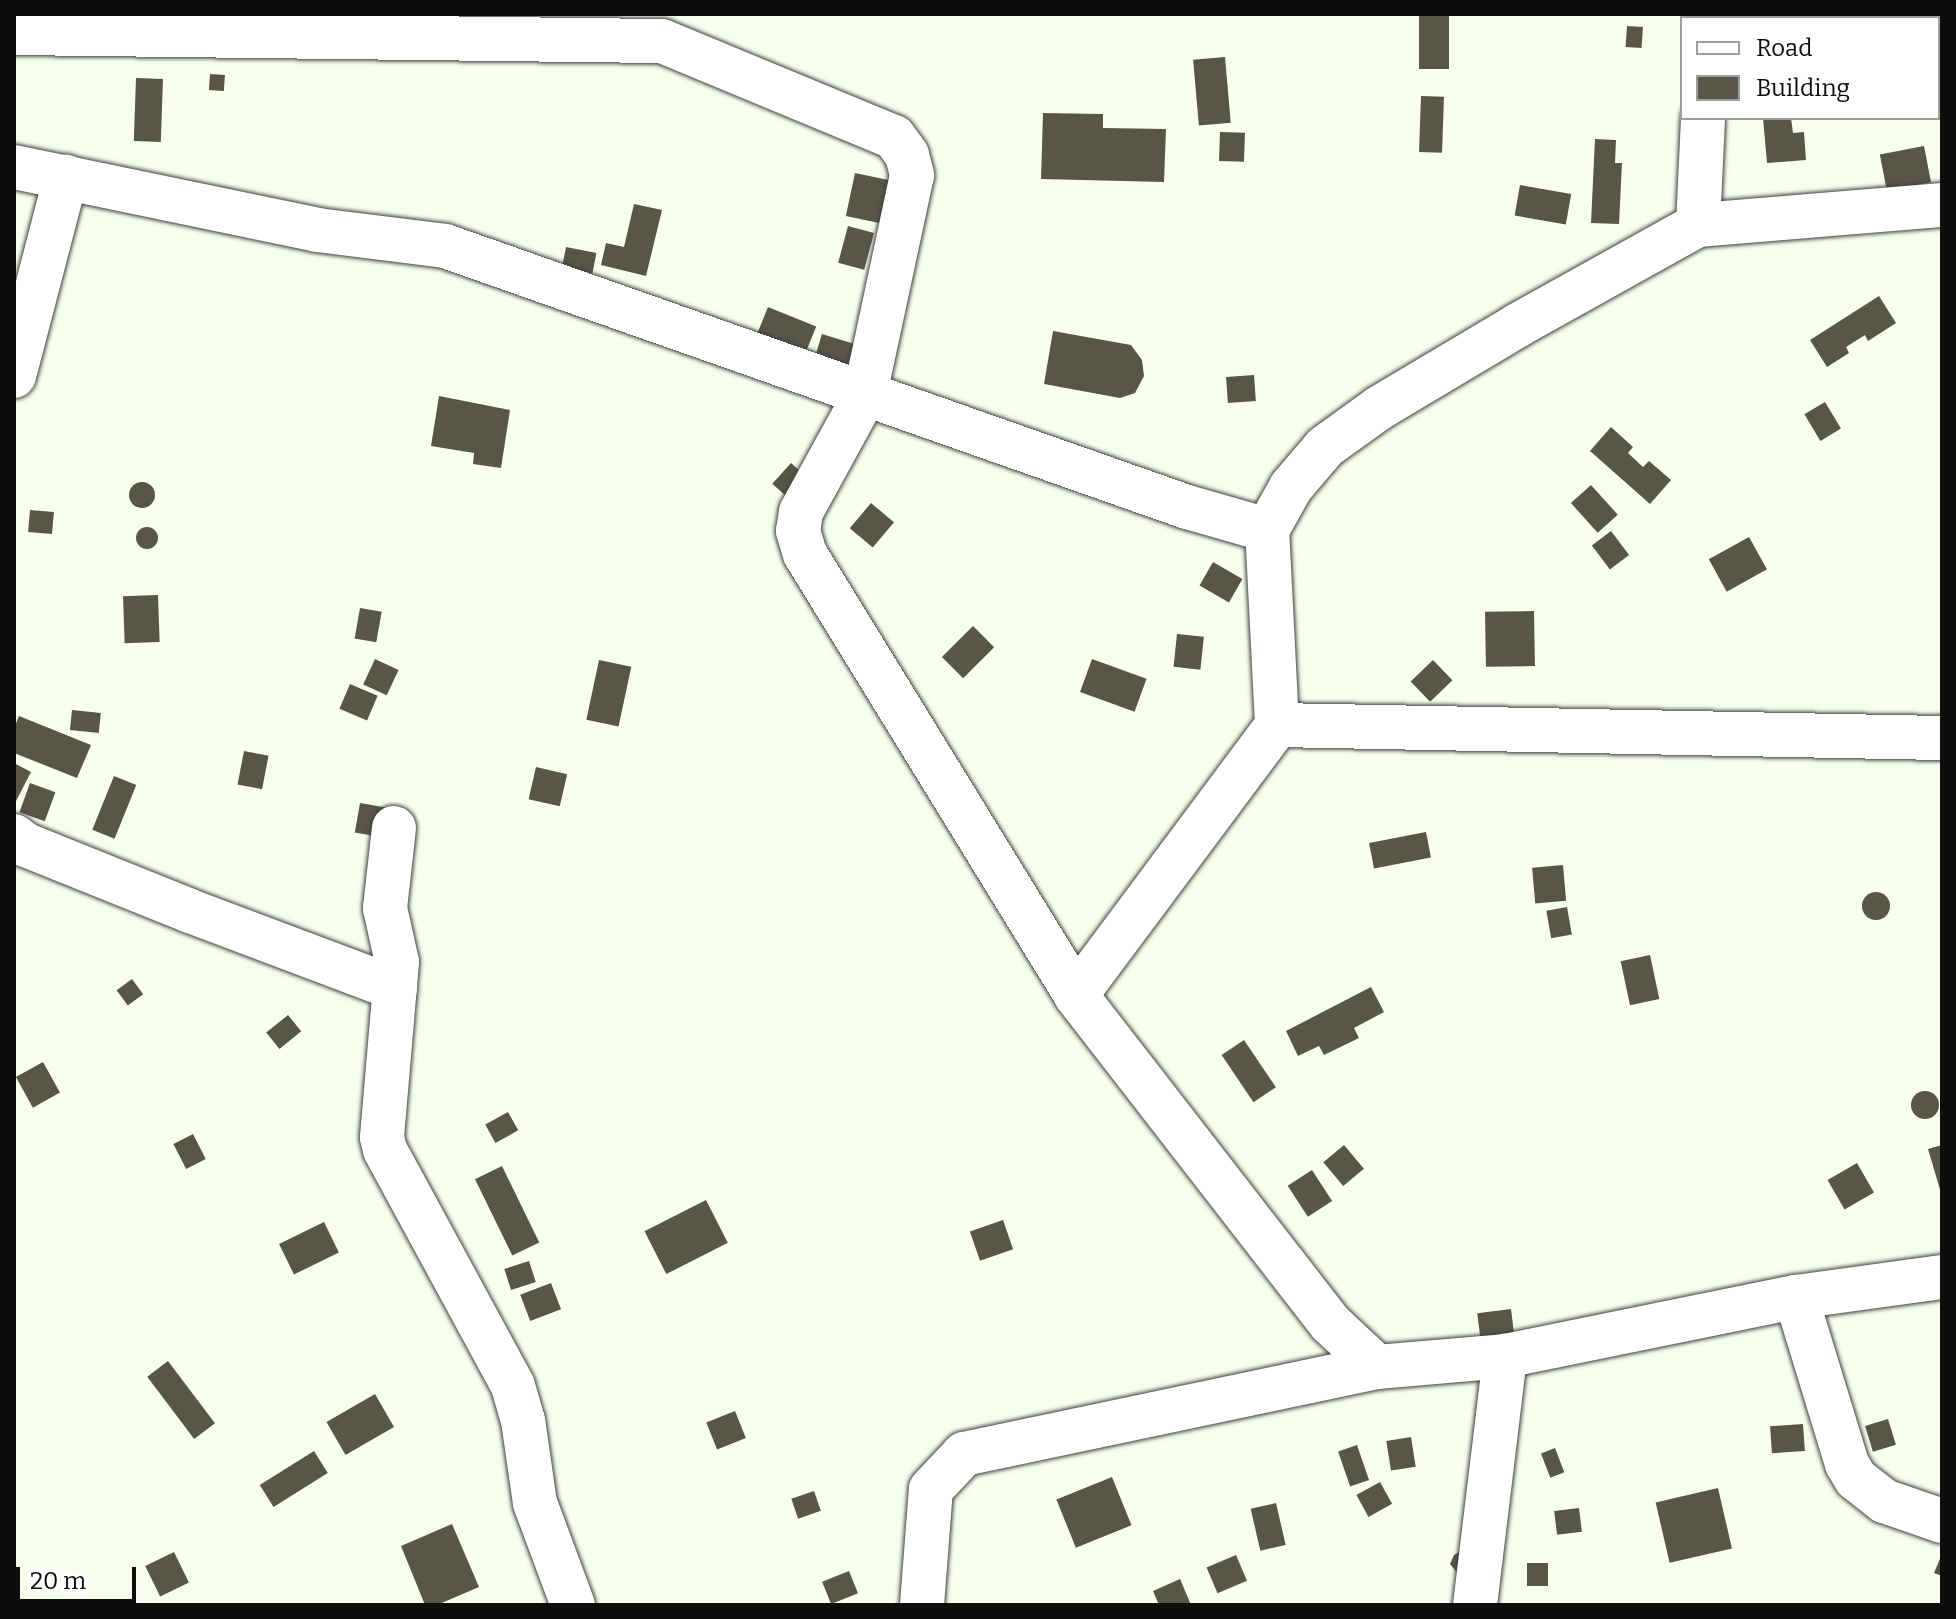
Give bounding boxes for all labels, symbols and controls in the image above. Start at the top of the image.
legend [1680,16,1940,120]
text: Road [1756,34,1812,62]
text: Building [1756,74,1850,102]
scale bar [20,1551,140,1601]
text: 20 m [30,1567,86,1595]

